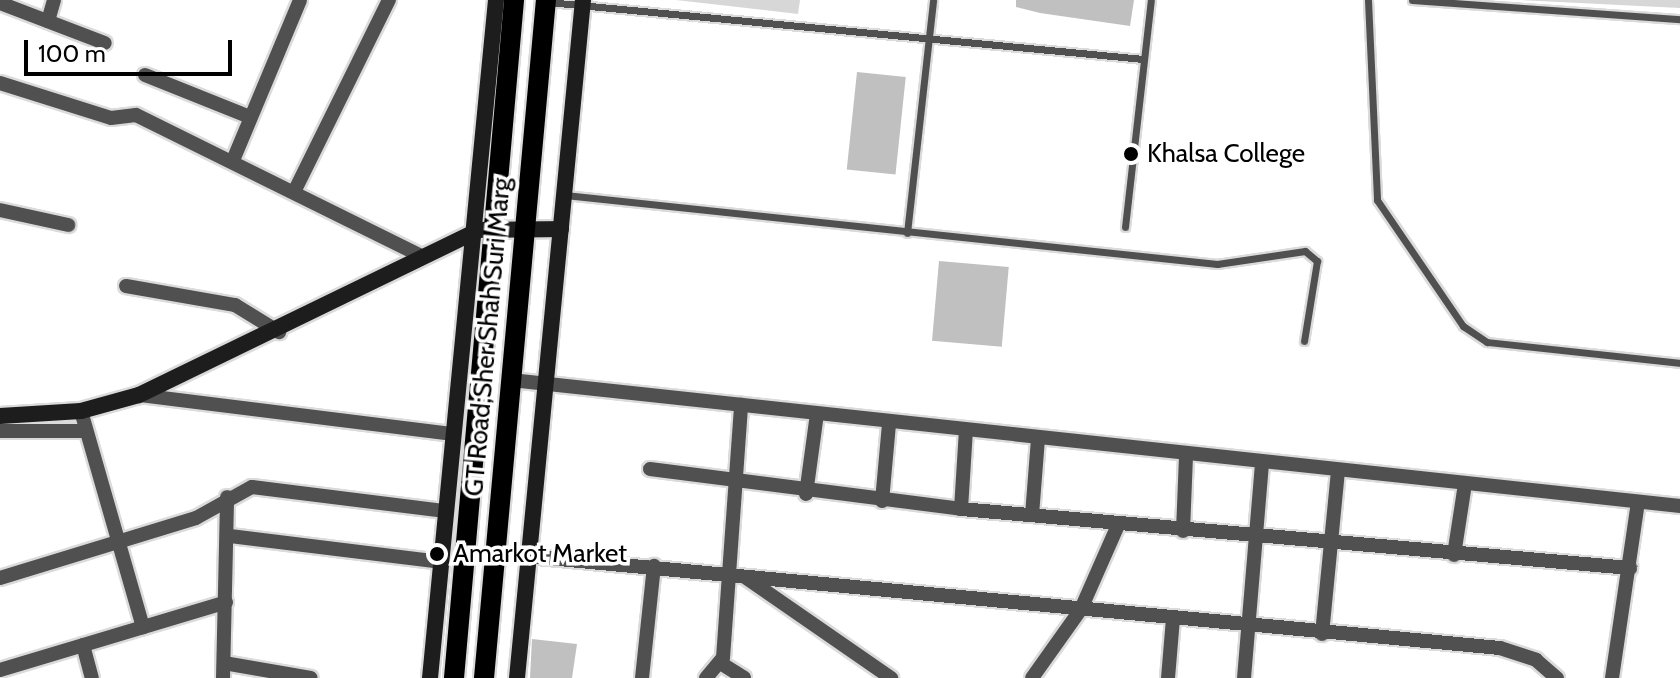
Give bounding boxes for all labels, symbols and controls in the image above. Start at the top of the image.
scale bar [28,24,236,74]
text: 100 m [38,39,106,68]
place label: Khalsa College [1147,138,1305,170]
marker: Khalsa College [1122,145,1140,163]
street label: GT Road;Sher Shah Suri Marg [459,176,517,498]
place label: Amarkot Market [453,538,627,570]
marker: Amarkot Market [428,545,446,563]

